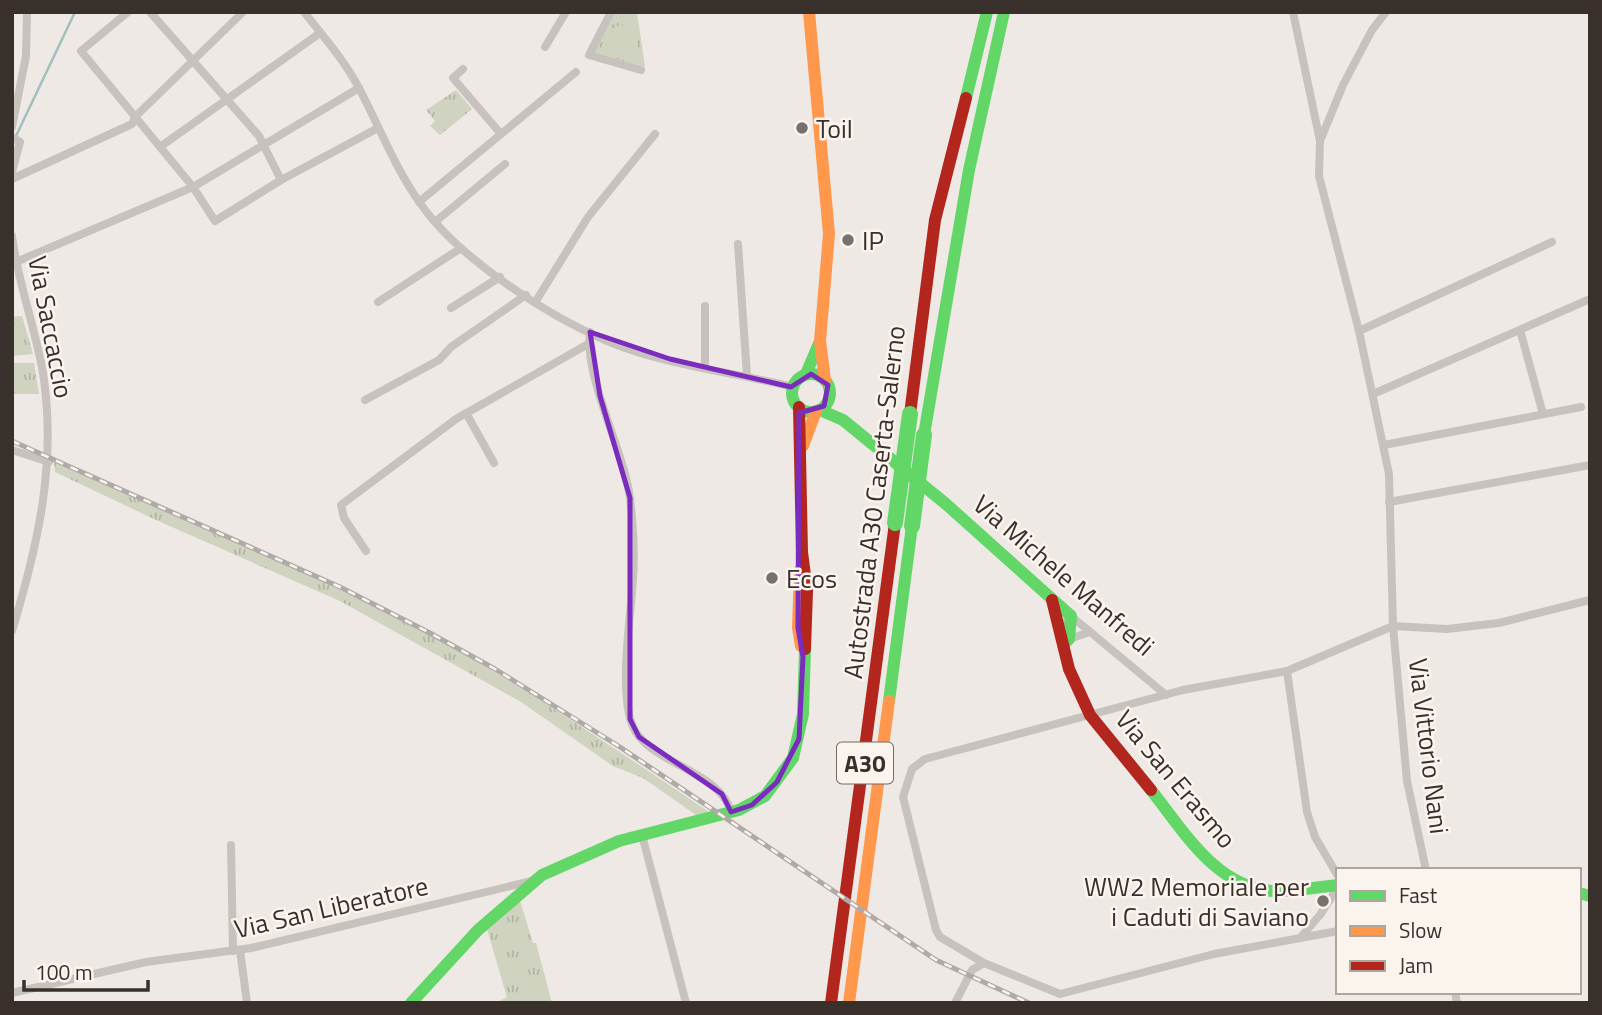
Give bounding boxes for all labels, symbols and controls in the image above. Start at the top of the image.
place label: Toil [816,109,853,148]
marker: Toil [794,120,810,136]
place label: IP [862,221,884,260]
marker: IP [840,232,856,248]
street label: Via Saccaccio [18,253,84,401]
street label: Autostrada A30 Caserta-Salerno [833,323,915,681]
street label: Via Michele Manfredi [965,485,1163,665]
place label: Ecos [786,559,837,598]
marker: Ecos [764,570,780,586]
street label: Via Vittorio Nani [1399,656,1459,836]
street label: Via San Erasmo [1106,701,1246,857]
road number: A30 [837,742,893,784]
street label: Via San Liberatore [230,866,432,948]
place label: WW2 Memoriale per i Caduti di Saviano [1084,867,1309,936]
legend [1336,868,1581,994]
text: Fast [1399,879,1438,911]
marker: WW2 Memoriale per i Caduti di Saviano [1315,893,1331,909]
text: Slow [1399,914,1442,946]
scale bar [24,948,149,992]
text: Jam [1399,949,1433,981]
text: 100 m [35,956,92,988]

